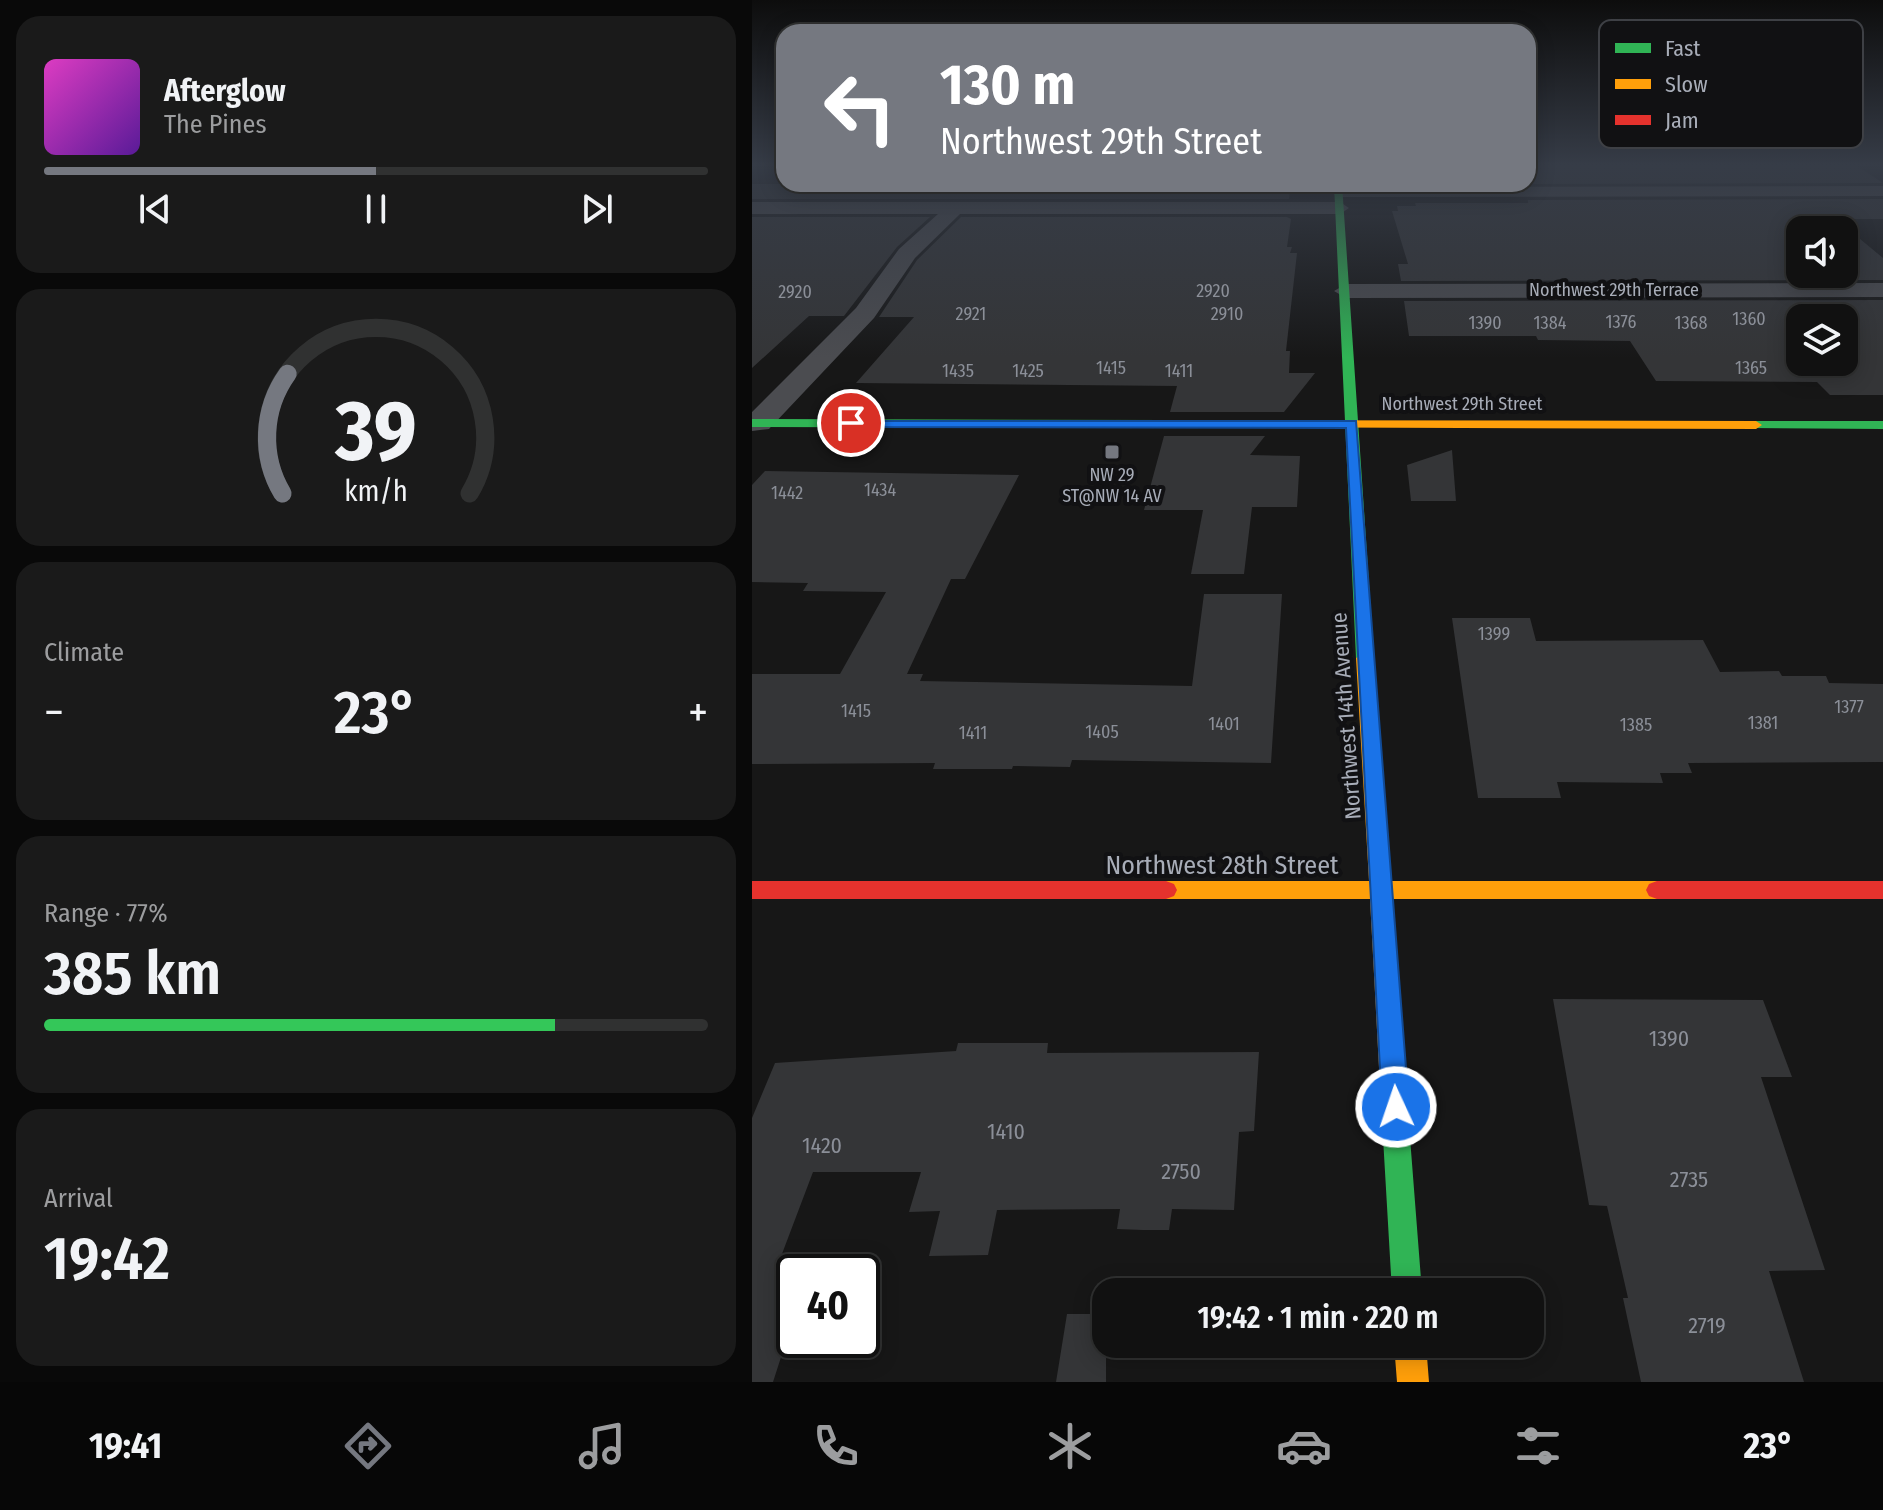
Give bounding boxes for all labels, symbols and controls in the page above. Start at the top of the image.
legend [1599,20,1863,148]
text: Fast [1665,35,1701,62]
text: 130 m [940,52,1075,119]
icon: left [808,56,912,160]
text: Slow [1665,71,1708,98]
text: Afterglow [164,73,286,109]
text: Jam [1665,107,1699,134]
text: The Pines [164,109,267,140]
text: Northwest 29th Street [940,120,1262,164]
icon: previous [133,187,177,231]
icon: pause [354,187,398,231]
icon: next [575,187,619,231]
map controls [1786,216,1858,376]
button: sound [1786,216,1858,288]
street label: Northwest 29th Terrace [1529,279,1699,301]
house number: 2920 [1196,280,1230,302]
house number: 2920 [778,281,812,303]
house number: 2921 [956,303,986,325]
house number: 2910 [1211,303,1243,325]
button: layers [1786,304,1858,376]
house number: 1360 [1732,308,1766,330]
house number: 1376 [1606,311,1636,333]
house number: 1390 [1468,312,1502,334]
house number: 1384 [1534,312,1567,334]
house number: 1368 [1674,312,1708,334]
house number: 1415 [1096,357,1126,379]
house number: 1365 [1735,357,1767,379]
house number: 1435 [942,360,974,382]
house number: 1425 [1012,360,1044,382]
house number: 1411 [1165,360,1193,382]
text: 39 [334,381,417,481]
pin [817,389,885,457]
street label: Northwest 29th Street [1382,393,1543,415]
icon: arrive [829,401,873,445]
marker: NW 29 ST@NW 14 AV [1103,443,1121,461]
place label: NW 29 ST@NW 14 AV [1062,464,1163,507]
text: km/h [344,474,408,509]
house number: 1434 [864,479,896,501]
house number: 1442 [771,482,803,504]
street label: Northwest 14th Avenue [1325,611,1367,821]
house number: 1399 [1478,623,1510,645]
text: Climate [44,637,124,668]
text: 23° [334,677,418,749]
text: − [44,686,64,739]
text: + [688,686,708,739]
house number: 1377 [1834,696,1864,718]
house number: 1415 [841,700,871,722]
house number: 1381 [1748,712,1778,734]
house number: 1401 [1208,713,1240,735]
house number: 1385 [1620,714,1652,736]
house number: 1405 [1085,721,1119,743]
house number: 1411 [959,722,987,744]
street label: Northwest 28th Street [1105,850,1339,881]
text: Range · 77% [44,898,168,929]
text: 385 km [44,938,221,1010]
house number: 1390 [1649,1025,1689,1052]
position arrow [1354,1065,1438,1149]
house number: 1410 [987,1118,1025,1145]
house number: 1420 [802,1132,842,1159]
house number: 2750 [1161,1158,1201,1185]
house number: 2735 [1670,1166,1708,1193]
text: Arrival [44,1183,113,1214]
text: 19:42 [44,1223,170,1295]
speed limit sign: 40 [776,1254,880,1358]
text: 19:42 · 1 min · 220 m [1198,1300,1438,1336]
house number: 2719 [1688,1312,1726,1339]
icon: directions [340,1418,396,1474]
icon: music [574,1418,630,1474]
icon: phone [808,1418,864,1474]
icon: climate [1042,1418,1098,1474]
icon: car [1276,1418,1332,1474]
icon: filters [1510,1418,1566,1474]
text: 19:41 [89,1424,162,1468]
text: 23° [1743,1424,1794,1468]

